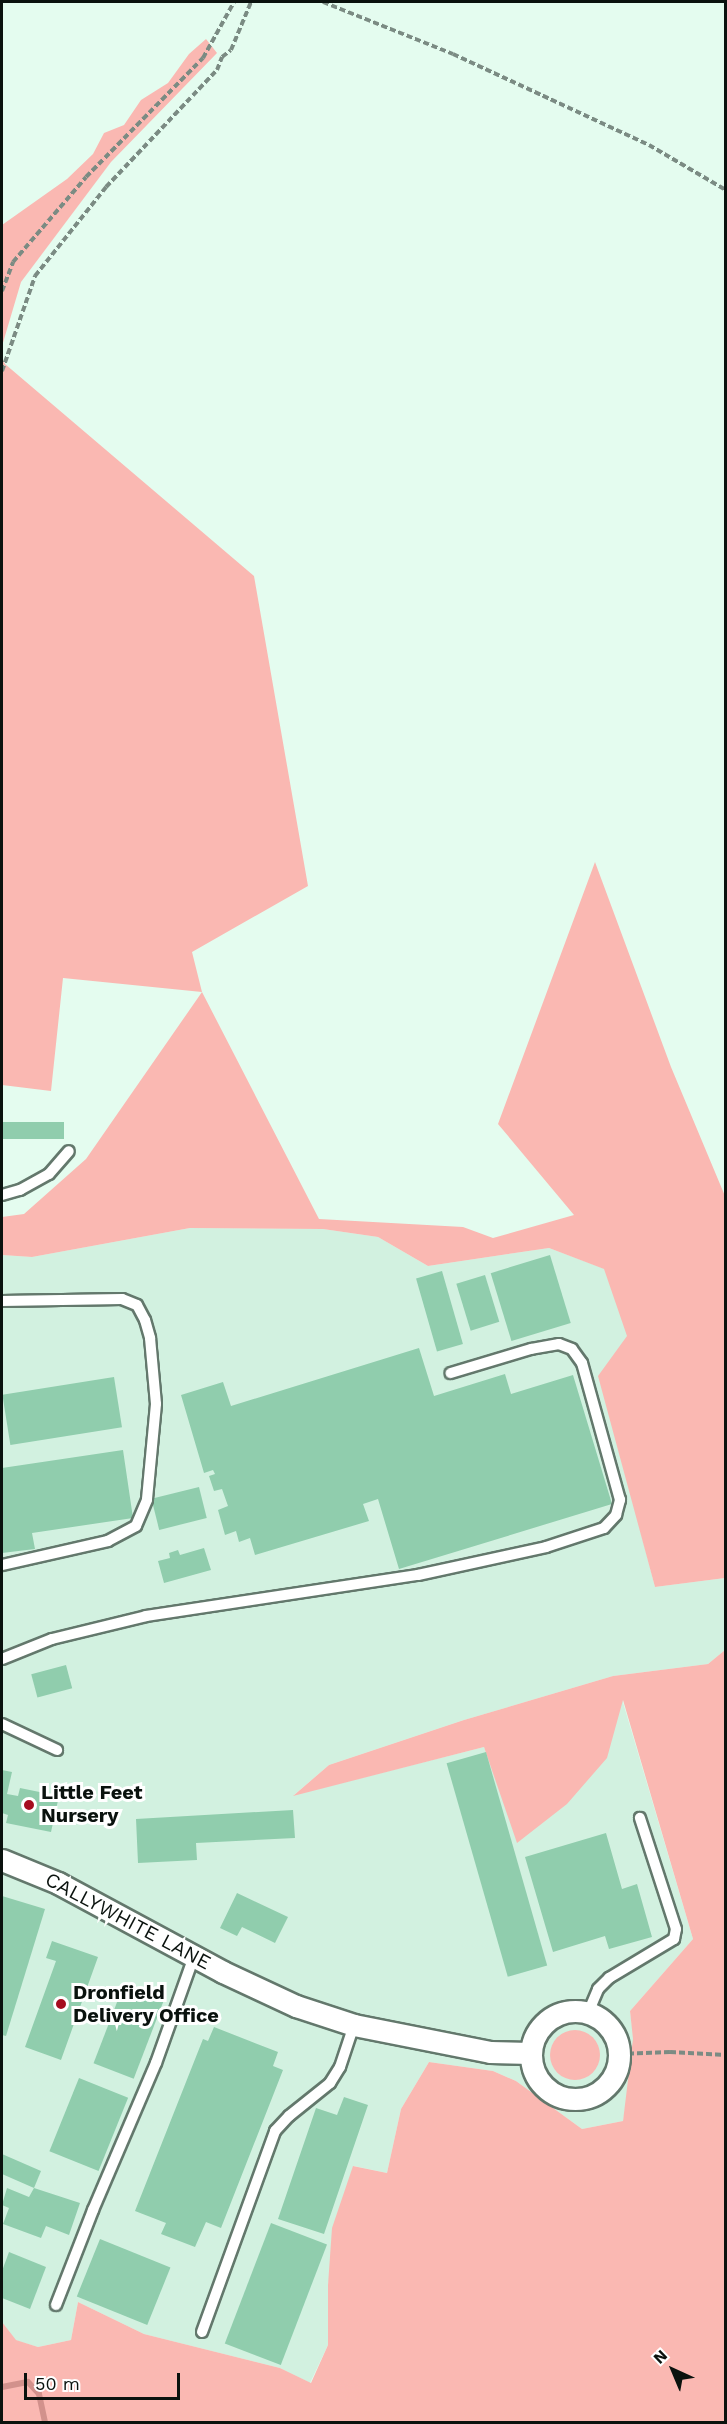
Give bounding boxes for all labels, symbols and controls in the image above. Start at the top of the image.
place label: Little Feet Nursery [41,1781,142,1828]
marker: Little Feet Nursery [22,1798,36,1812]
street label: CALLYWHITE LANE [41,1867,215,1975]
place label: Dronfield Delivery Office [73,1980,219,2027]
marker: Dronfield Delivery Office [54,1997,68,2011]
north arrow [643,2340,703,2400]
text: N [649,2346,671,2368]
scale bar [27,2361,183,2399]
text: 50 m [35,2373,80,2394]

